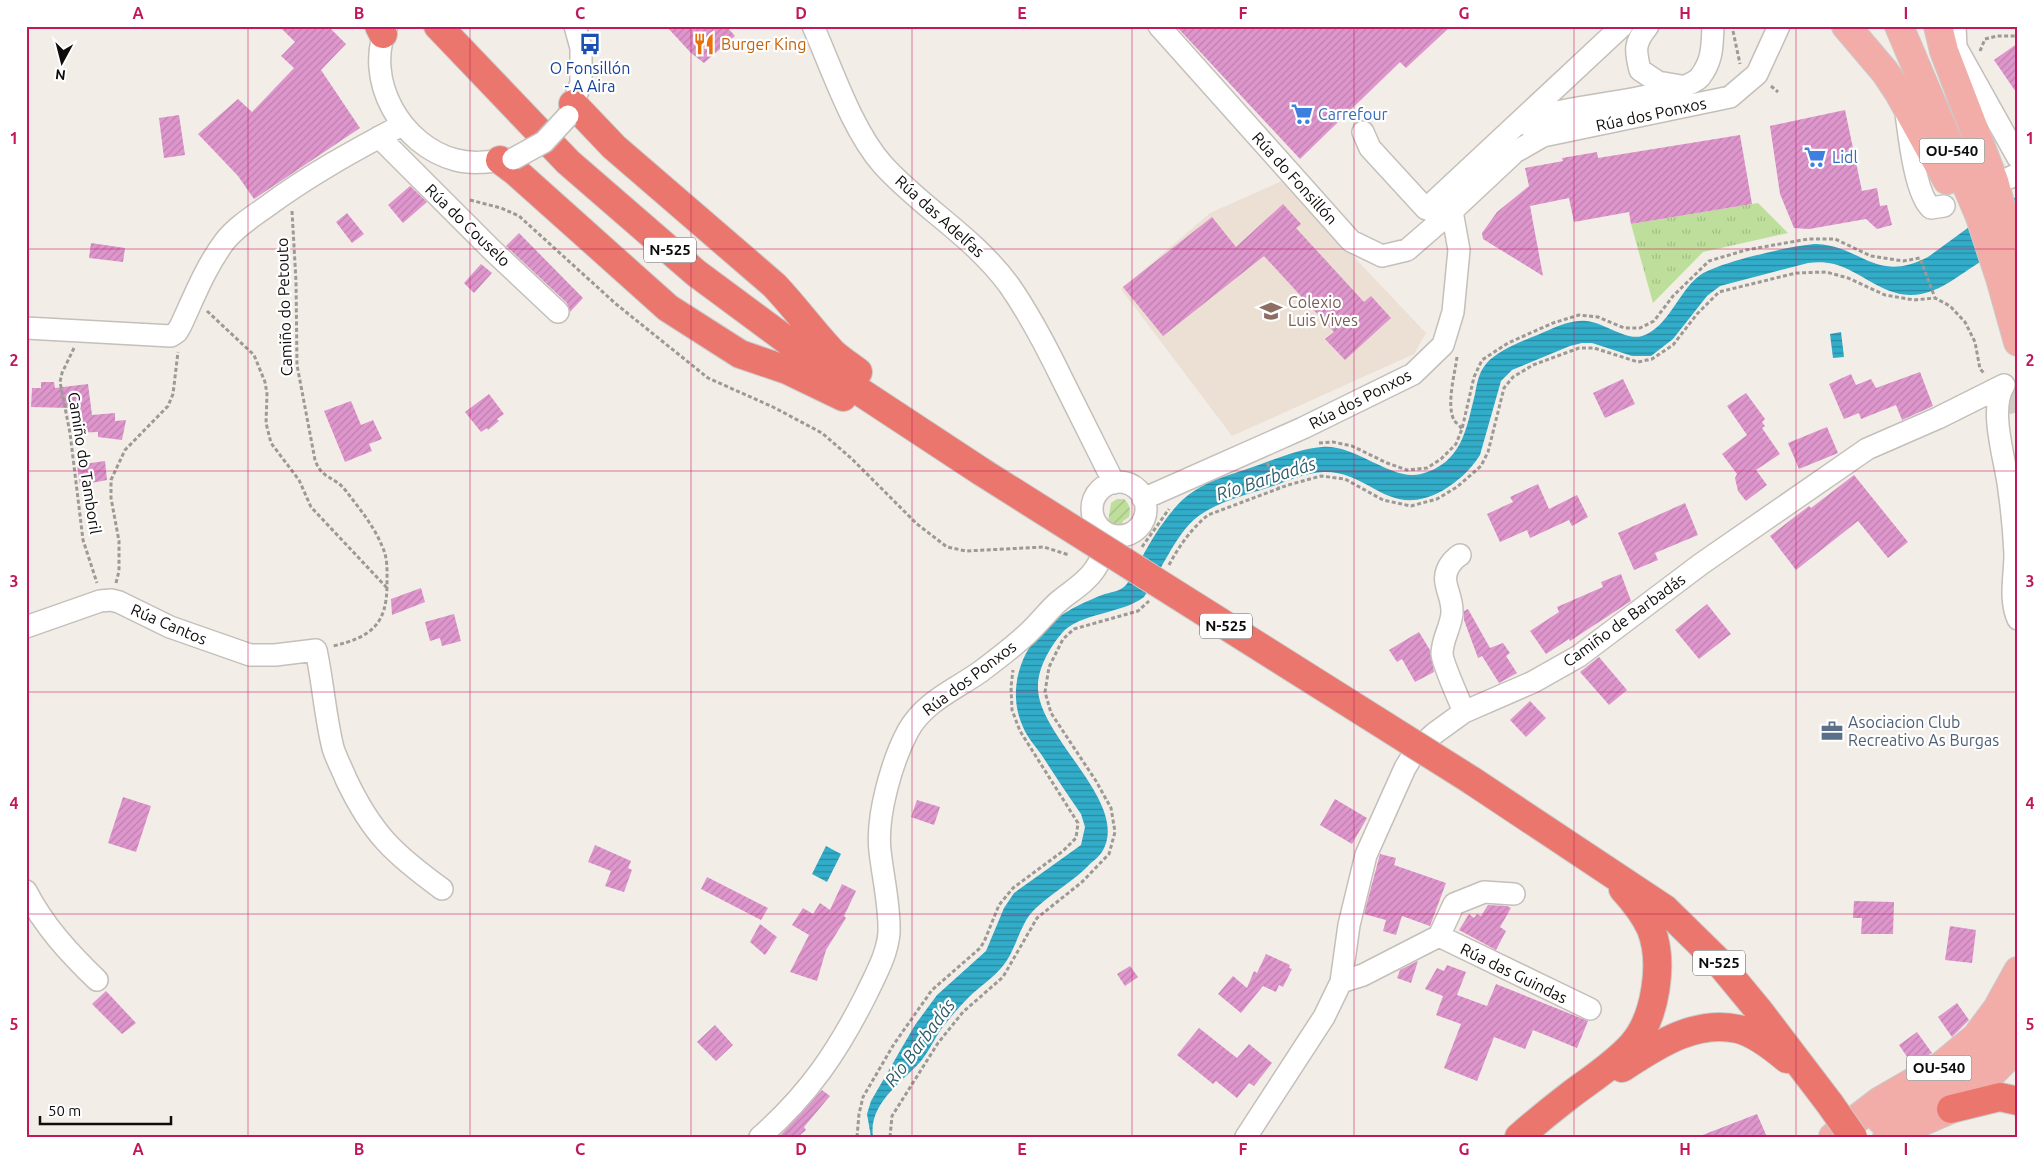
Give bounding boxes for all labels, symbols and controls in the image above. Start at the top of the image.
text: A [132,4,144,22]
text: B [354,4,364,22]
text: C [575,4,585,22]
text: D [795,4,807,22]
text: E [1017,4,1027,22]
text: F [1239,4,1248,22]
text: G [1458,4,1470,22]
text: H [1679,4,1691,22]
text: I [1904,4,1908,22]
bus stop icon: O Fonsillón - A Aira [577,31,603,57]
restaurant icon: Burger King [691,31,717,57]
place label: Burger King [721,35,806,53]
north arrow [38,38,88,88]
place label: O Fonsillón - A Aira [550,59,630,95]
text: N [54,66,67,83]
street label: Rúa dos Ponxos [1594,94,1708,134]
supermarket icon: Carrefour [1289,101,1315,127]
place label: Carrefour [1318,105,1388,123]
street label: Rúa do Fonsillón [1249,128,1341,228]
text: 1 [9,129,19,147]
text: 1 [2025,129,2035,147]
road number: OU-540 [1920,138,1984,164]
supermarket icon: Lidl [1802,144,1828,170]
place label: Lidl [1832,148,1858,166]
street label: Rúa das Adelfas [892,171,988,261]
street label: Rúa do Couselo [422,180,514,270]
street label: Camiño do Petouto [273,237,295,377]
road number: N-525 [644,238,696,262]
place label: Colexio Luis Vives [1288,293,1358,329]
school or university icon: Colexio Luis Vives [1258,298,1284,324]
text: 2 [9,351,19,369]
text: 2 [2025,351,2035,369]
street label: Rúa dos Ponxos [1306,365,1414,433]
street label: Camiño do Tamboril [65,391,105,535]
water label: Río Barbadás [1213,452,1319,504]
street label: Camiño de Barbadás [1560,570,1689,670]
text: 3 [9,572,19,590]
text: 3 [2025,572,2035,590]
street label: Rúa Cantos [128,600,210,648]
road number: N-525 [1200,614,1252,638]
street label: Rúa dos Ponxos [919,637,1019,719]
place label: Asociacion Club Recreativo As Burgas [1848,713,1999,749]
office icon: Asociacion Club Recreativo As Burgas [1819,718,1845,744]
text: 4 [9,794,19,812]
text: 4 [2025,794,2035,812]
street label: Rúa das Guindas [1458,939,1570,1007]
road number: N-525 [1693,950,1745,976]
water label: Río Barbadás [880,995,959,1090]
text: 5 [9,1015,19,1033]
text: 5 [2025,1015,2035,1033]
road number: OU-540 [1906,1056,1972,1080]
scale bar [40,1093,171,1125]
text: 50 m [48,1102,81,1119]
text: A [132,1140,144,1158]
text: B [354,1140,364,1158]
text: C [575,1140,585,1158]
text: D [795,1140,807,1158]
text: E [1017,1140,1027,1158]
text: F [1239,1140,1248,1158]
text: G [1458,1140,1470,1158]
text: H [1679,1140,1691,1158]
text: I [1904,1140,1908,1158]

